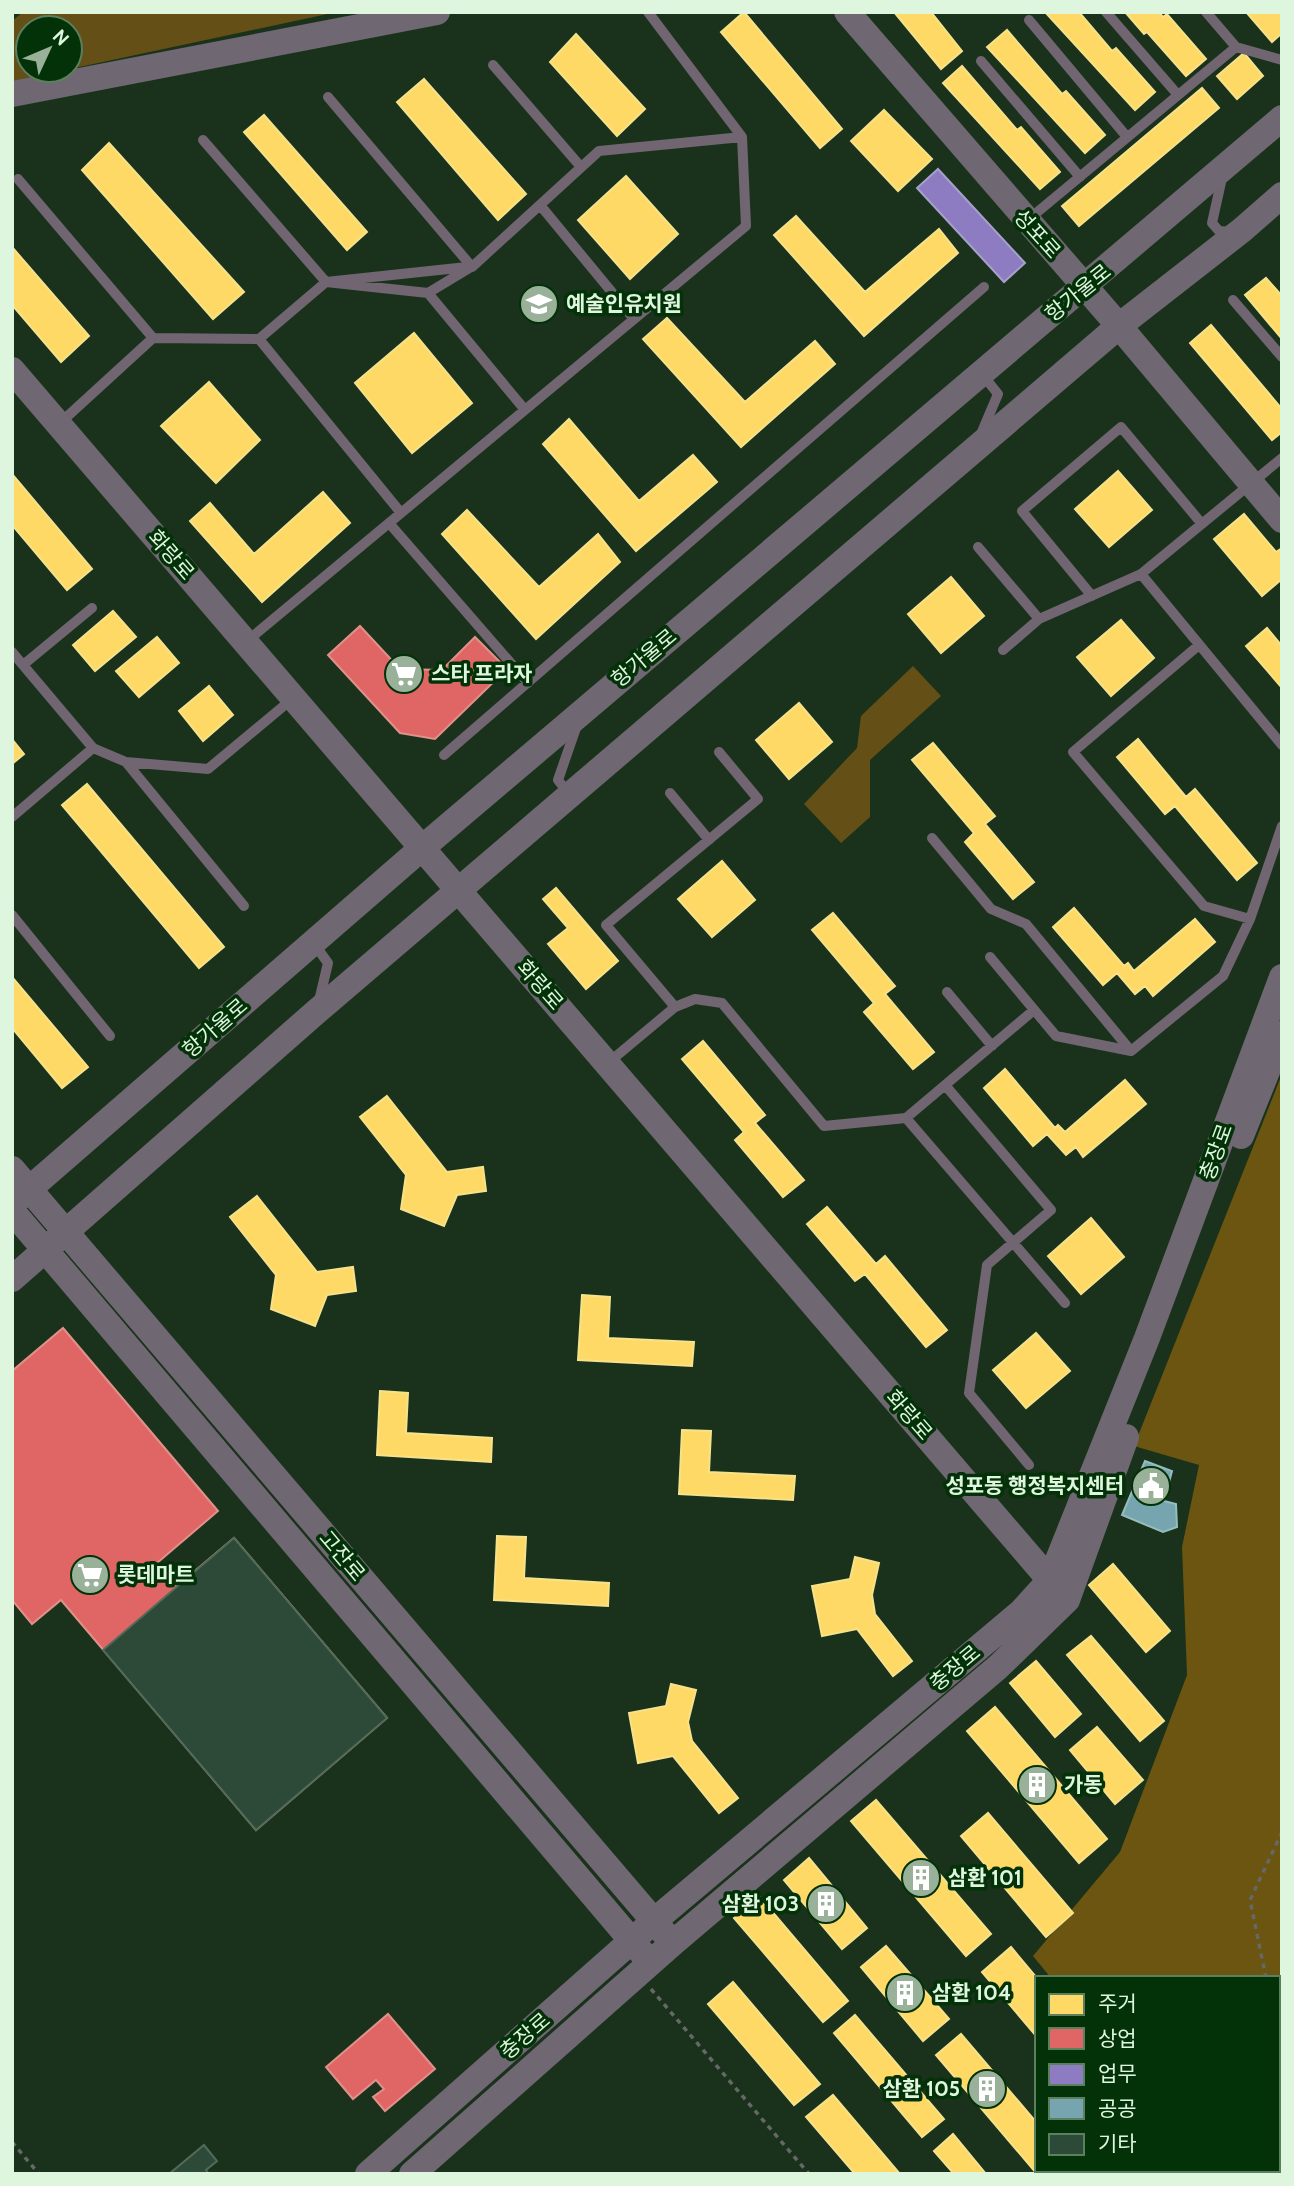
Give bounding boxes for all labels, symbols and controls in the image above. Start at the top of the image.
north arrow [14,14,84,84]
text: N [48,25,74,50]
street label: 성포로 [1009,204,1066,264]
street label: 항가울로 [1040,259,1116,327]
school or university icon: 예술인유치원 [518,283,560,325]
place label: 예술인유치원 [566,291,682,316]
street label: 화랑로 [143,525,200,585]
street label: 항가울로 [606,623,681,692]
supermarket icon: 스타 프라자 [383,653,425,695]
place label: 스타 프라자 [431,661,532,686]
street label: 화랑로 [512,955,569,1015]
street label: 항가울로 [177,993,252,1062]
street label: 충장로 [1194,1120,1237,1183]
street label: 화랑로 [881,1385,938,1445]
public building icon: 성포동 행정복지센터 [1130,1465,1172,1507]
place label: 성포동 행정복지센터 [945,1473,1124,1498]
street label: 고잔로 [314,1525,371,1586]
supermarket icon: 롯데마트 [69,1554,111,1596]
place label: 롯데마트 [117,1562,194,1587]
street label: 충장로 [924,1639,985,1696]
building icon: 가동 [1016,1764,1058,1806]
place label: 가동 [1064,1772,1103,1797]
building icon: 삼환 101 [900,1857,942,1899]
place label: 삼환 101 [948,1865,1022,1890]
building icon: 삼환 103 [805,1883,847,1925]
place label: 삼환 103 [722,1891,799,1916]
building icon: 삼환 104 [884,1972,926,2014]
legend [1035,1976,1280,2172]
place label: 삼환 104 [932,1980,1011,2005]
text: 주거 [1098,1991,1137,2016]
street label: 충장로 [495,2007,555,2064]
text: 상업 [1098,2026,1137,2051]
text: 업무 [1098,2061,1137,2086]
building icon: 삼환 105 [966,2068,1008,2110]
place label: 삼환 105 [883,2076,960,2101]
text: 공공 [1098,2096,1137,2121]
text: 기타 [1098,2131,1137,2156]

